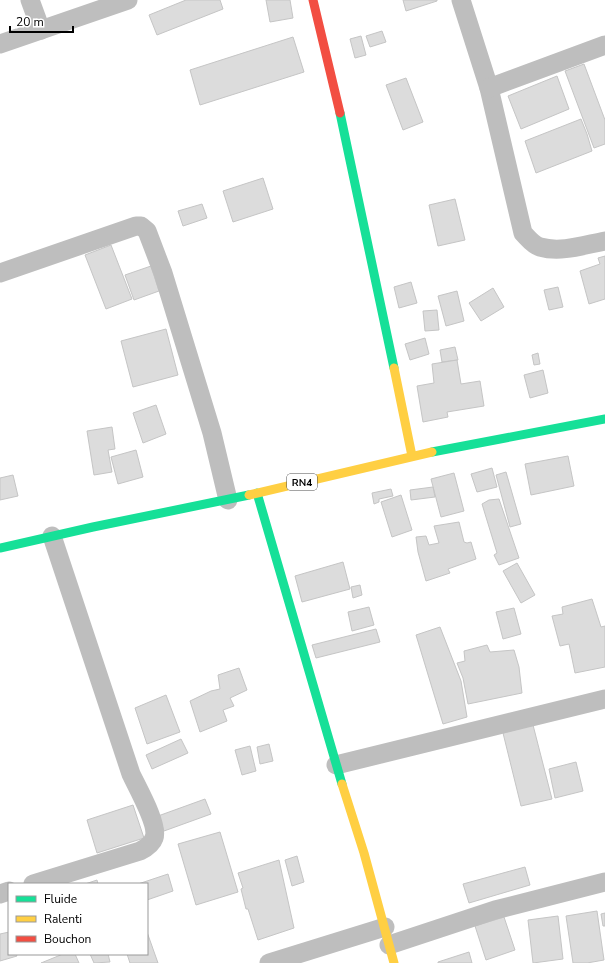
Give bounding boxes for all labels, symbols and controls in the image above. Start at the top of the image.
scale bar [10,8,73,34]
text: 20 m [16,14,44,30]
road number: RN4 [287,474,317,490]
legend [8,883,148,955]
text: Fluide [44,891,77,907]
text: Ralenti [44,911,82,927]
text: Bouchon [44,931,91,947]

